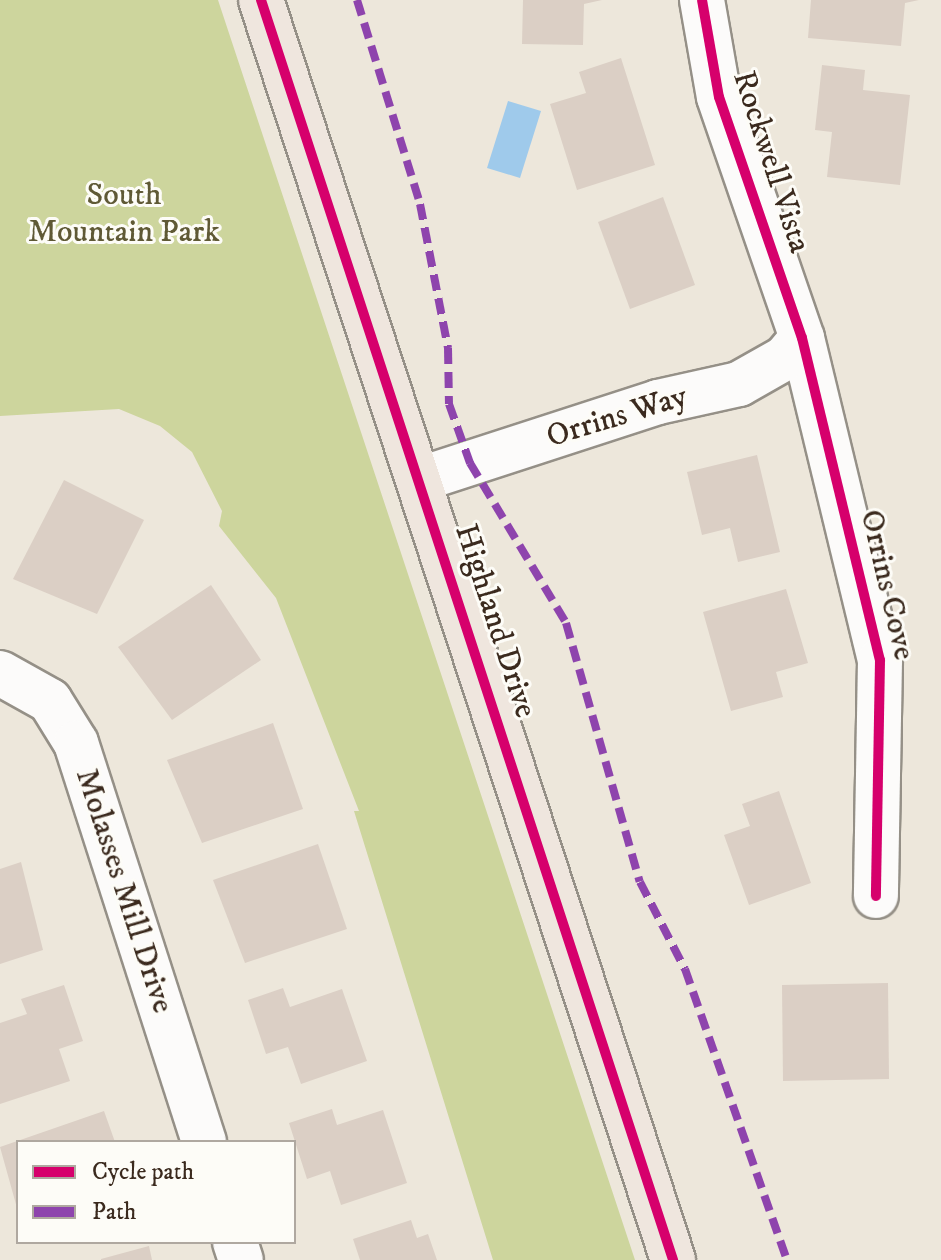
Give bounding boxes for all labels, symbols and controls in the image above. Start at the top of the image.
street label: Rockwell Vista [724,66,818,258]
park label: South Mountain Park [28,177,220,252]
street label: Orrins Way [542,377,692,457]
street label: Orrins Cove [851,506,923,664]
street label: Highland Drive [446,519,544,723]
street label: Molasses Mill Drive [66,764,182,1018]
legend [16,1140,296,1244]
text: Cycle path [92,1157,194,1187]
text: Path [92,1197,136,1227]

